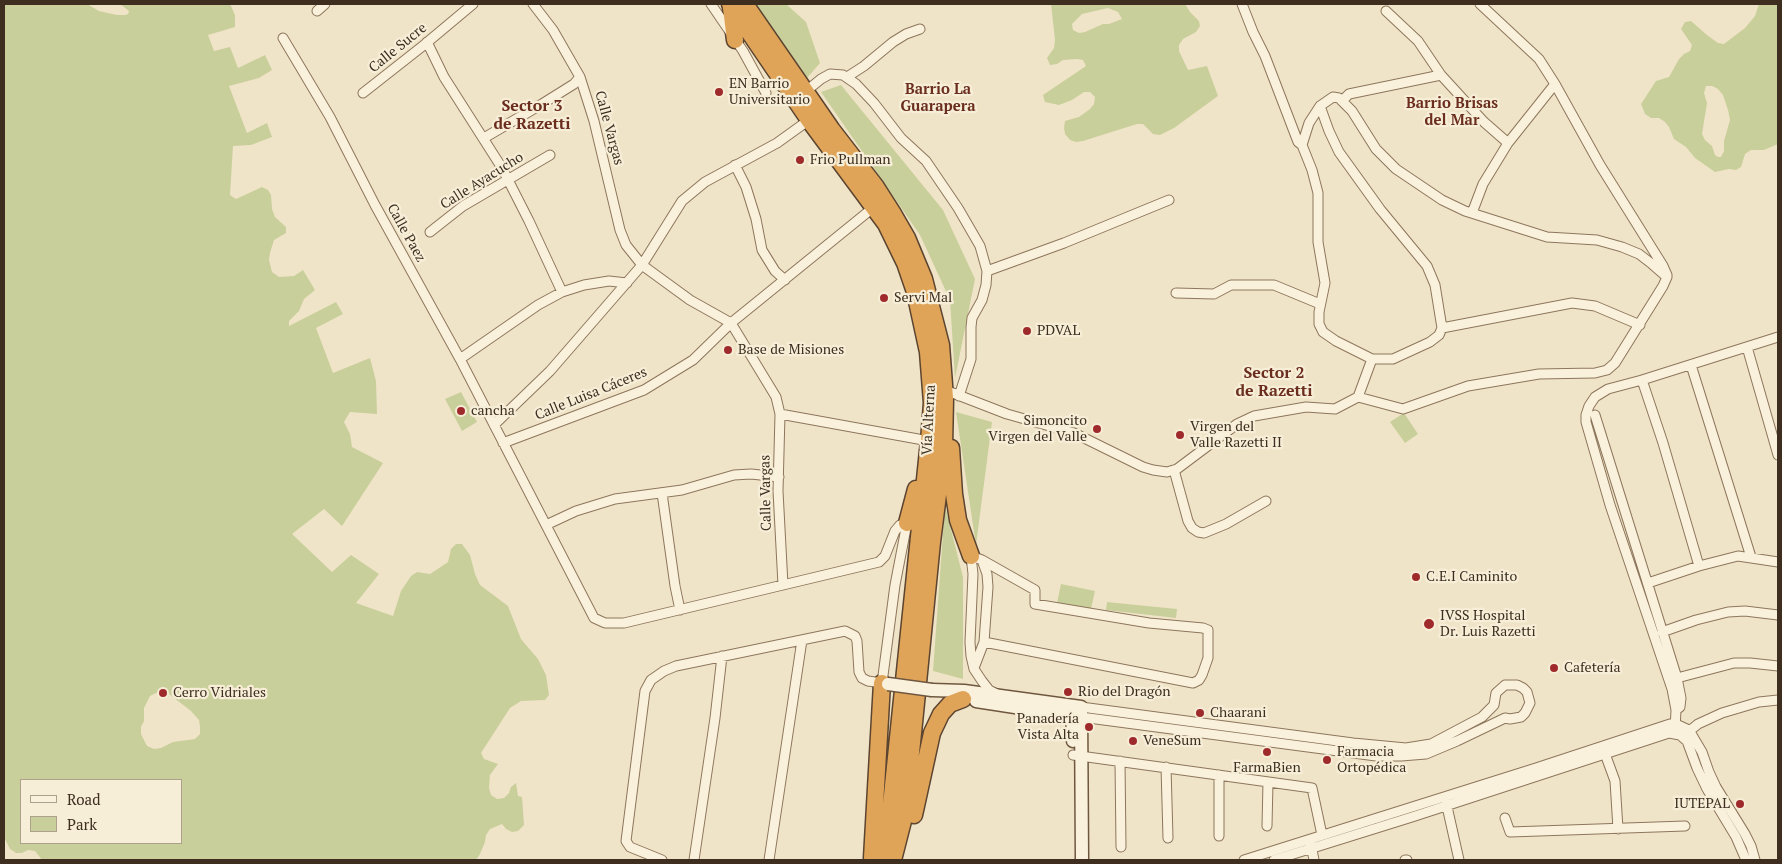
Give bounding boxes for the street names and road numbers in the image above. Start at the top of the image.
street label: Calle Sucre [366,20,430,76]
street label: Calle Vargas [591,89,627,167]
street label: Calle Ayacucho [437,149,527,213]
street label: Calle Paez [383,201,429,265]
street label: Calle Luisa Cáceres [533,364,649,424]
street label: Vía Alterna [919,384,939,456]
street label: Calle Vargas [757,455,775,531]

